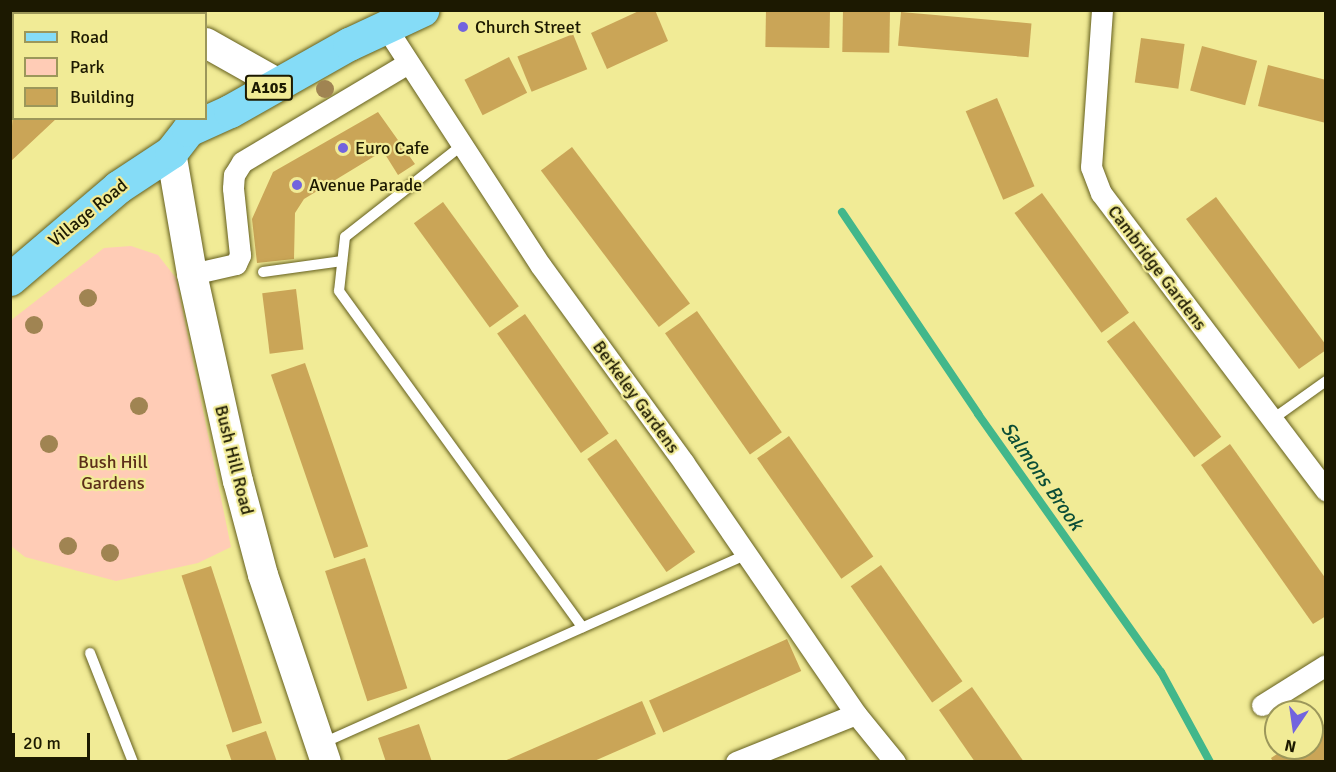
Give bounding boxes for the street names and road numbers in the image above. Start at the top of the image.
road number: A105 [244,75,294,101]
street label: Village Road [44,175,132,251]
street label: Cambridge Gardens [1103,201,1211,335]
street label: Berkeley Gardens [588,337,684,457]
street label: Bush Hill Road [210,403,258,517]

